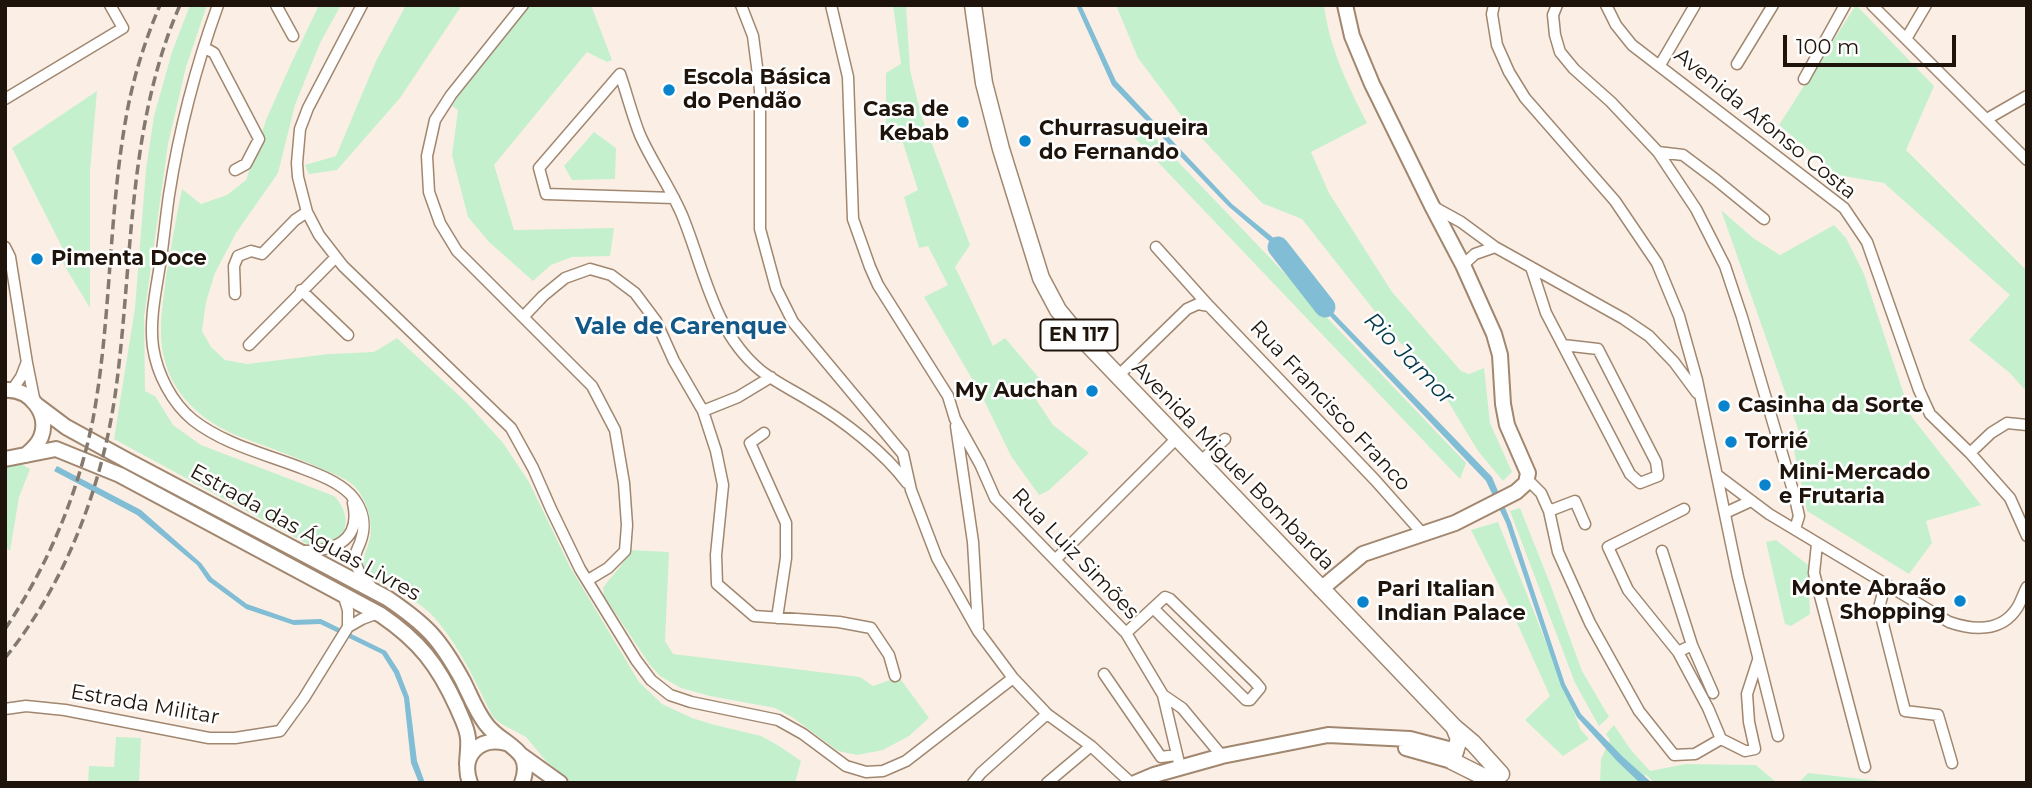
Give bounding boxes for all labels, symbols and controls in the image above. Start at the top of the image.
scale bar [1787,21,1960,65]
text: 100 m [1796,34,1859,59]
street label: Avenida Afonso Costa [1669,43,1861,205]
place label: Escola Básica do Pendão [683,65,831,115]
marker: Escola Básica do Pendão [661,82,677,98]
place label: Casa de Kebab [863,97,949,147]
marker: Casa de Kebab [955,114,971,130]
place label: Churrasuqueira do Fernando [1039,116,1209,166]
marker: Churrasuqueira do Fernando [1017,133,1033,149]
place label: Pimenta Doce [51,246,207,272]
marker: Pimenta Doce [29,251,45,267]
water label: Rio Jamor [1358,307,1460,411]
district label: Vale de Carenque [575,313,787,341]
street label: Rua Francisco Franco [1244,315,1416,497]
road number: EN 117 [1040,320,1118,350]
street label: Avenida Miguel Bombarda [1126,356,1340,576]
place label: My Auchan [955,378,1078,404]
marker: My Auchan [1084,383,1100,399]
place label: Casinha da Sorte [1738,393,1923,419]
marker: Casinha da Sorte [1716,398,1732,414]
place label: Torrié [1745,429,1808,455]
marker: Torrié [1723,434,1739,450]
street label: Estrada das Águas Livres [186,459,424,607]
place label: Mini-Mercado e Frutaria [1779,460,1930,510]
marker: Mini-Mercado e Frutaria [1757,477,1773,493]
street label: Rua Luiz Simões [1006,483,1144,625]
place label: Monte Abraão Shopping [1791,576,1946,626]
place label: Pari Italian Indian Palace [1377,577,1526,627]
marker: Monte Abraão Shopping [1952,593,1968,609]
marker: Pari Italian Indian Palace [1355,594,1371,610]
street label: Estrada Militar [69,680,221,730]

